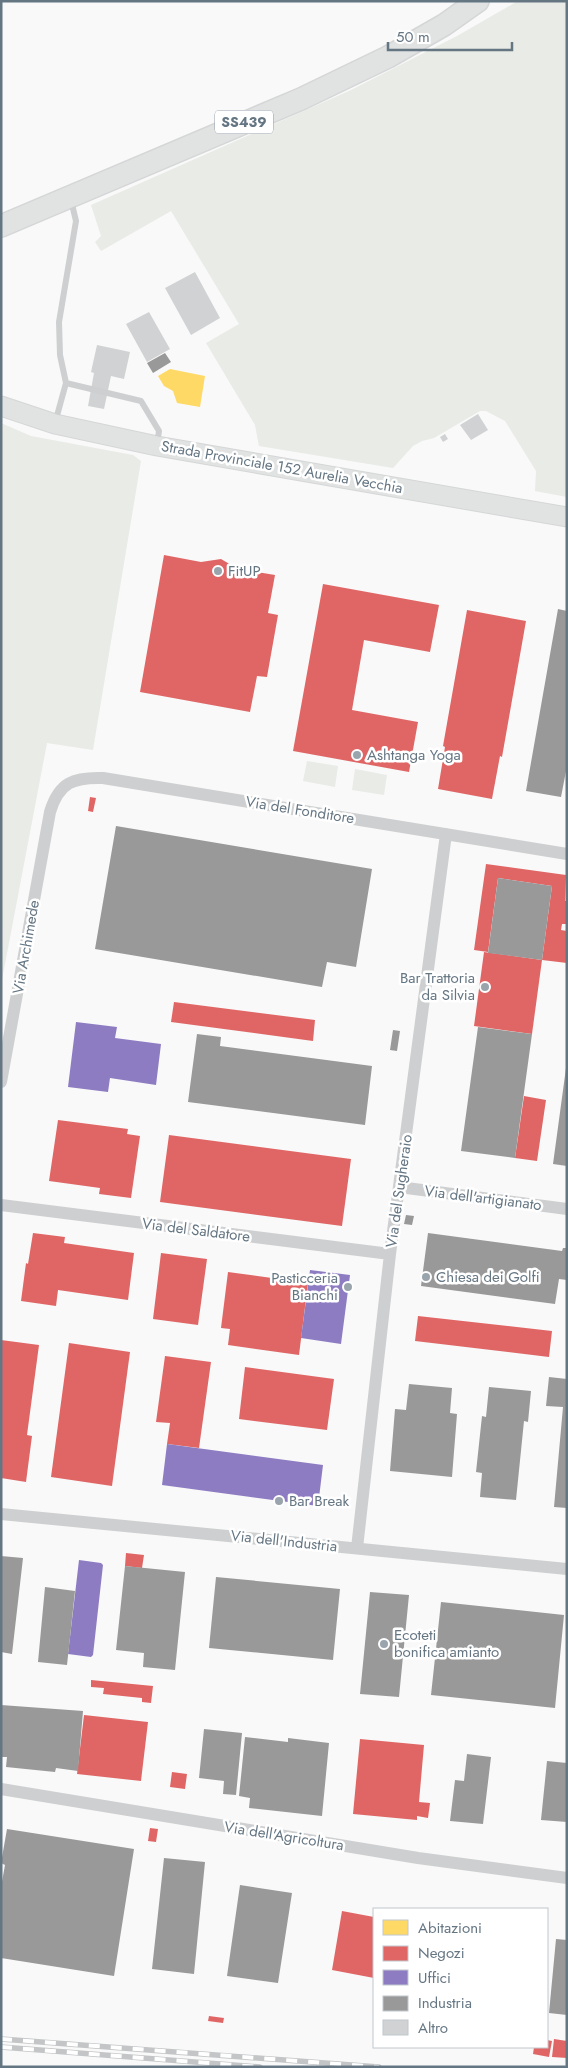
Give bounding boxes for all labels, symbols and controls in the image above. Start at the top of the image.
scale bar [388,20,512,52]
text: 50 m [396,26,430,48]
road number: SS439 [215,110,273,134]
street label: Strada Provinciale 152 Aurelia Vecchia [160,435,404,499]
place label: FitUP [228,560,261,582]
marker: FitUP [212,565,224,577]
place label: Ashtanga Yoga [367,744,461,766]
marker: Ashtanga Yoga [351,749,363,761]
street label: Via del Fonditore [244,791,356,829]
street label: Via Archimede [7,898,45,996]
place label: Bar Trattoria da Silvia [400,967,475,1006]
marker: Bar Trattoria da Silvia [479,981,491,993]
street label: Via del Sugheraio [380,1133,418,1249]
street label: Via dell'artigianato [423,1180,543,1216]
street label: Via del Saldatore [141,1212,252,1248]
place label: Chiesa dei Golfi [436,1266,540,1288]
place label: Pasticceria Bianchi [271,1267,338,1306]
marker: Chiesa dei Golfi [420,1271,432,1283]
marker: Pasticceria Bianchi [342,1281,354,1293]
place label: Bar Break [289,1490,349,1512]
marker: Bar Break [273,1495,285,1507]
street label: Via dell'Industria [230,1524,338,1558]
place label: Ecoteti bonifica amianto [394,1624,499,1663]
marker: Ecoteti bonifica amianto [378,1638,390,1650]
street label: Via dell'Agricoltura [223,1816,345,1856]
legend [373,1908,548,2048]
text: Abitazioni [418,1917,482,1939]
text: Negozi [418,1942,465,1964]
text: Uffici [418,1967,451,1989]
text: Industria [418,1992,472,2014]
text: Altro [418,2017,448,2039]

